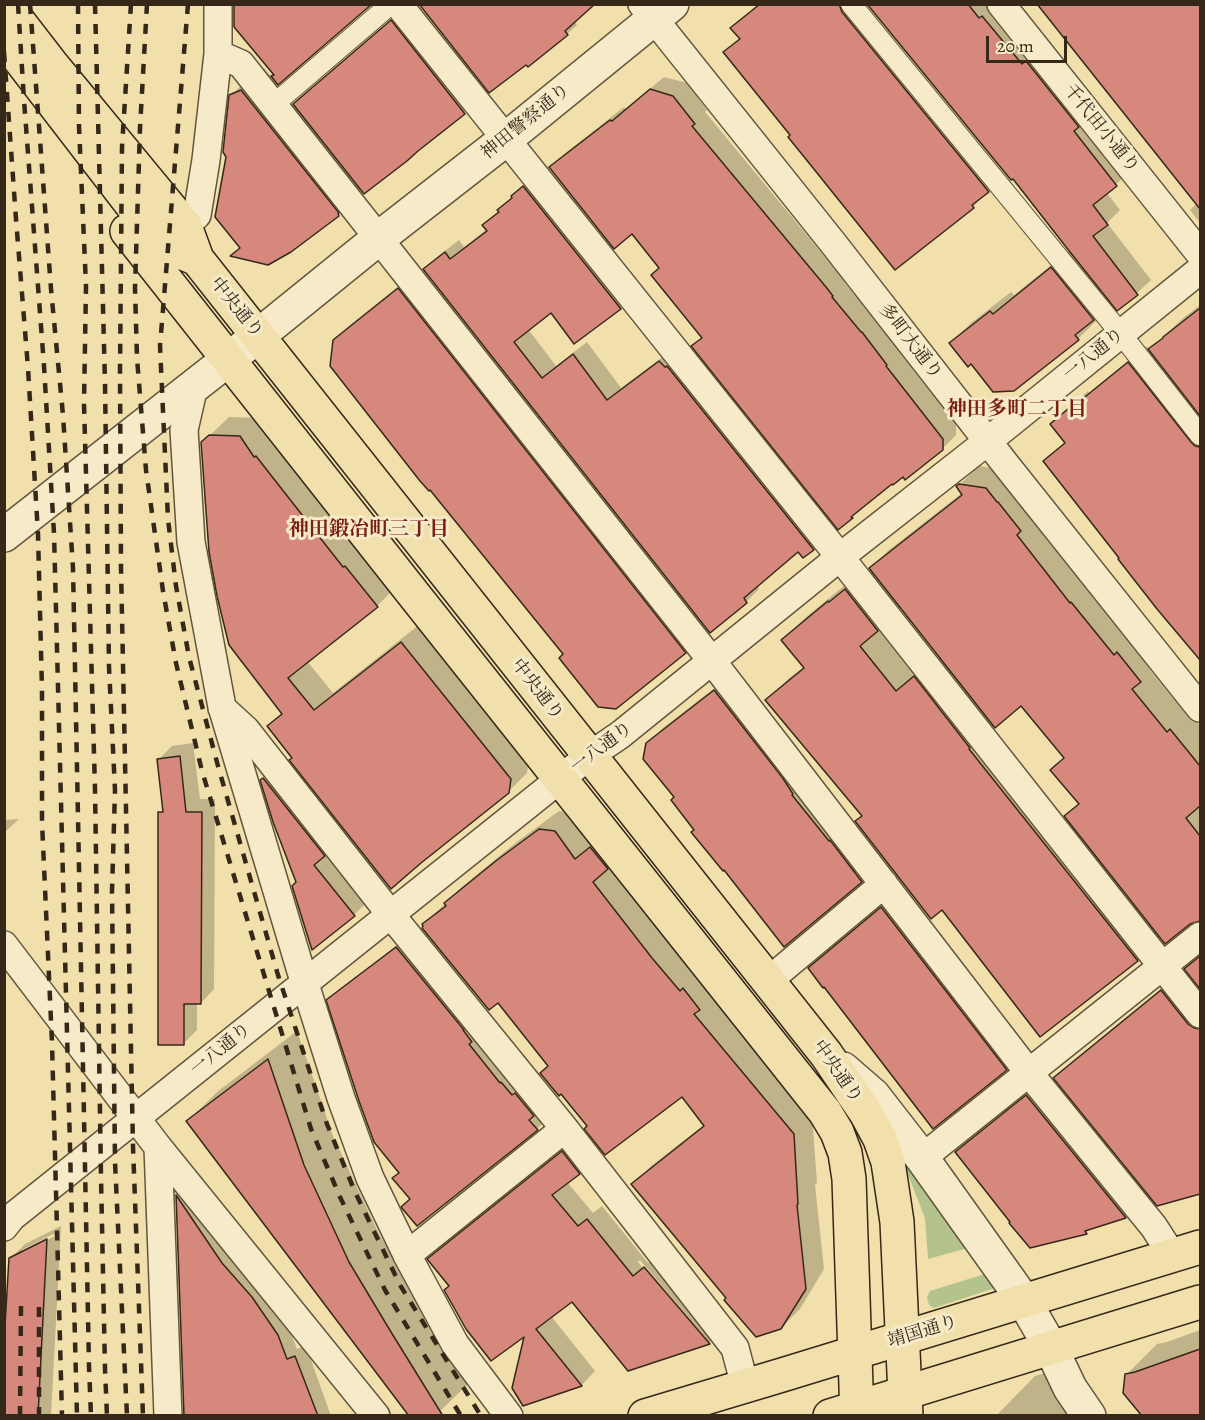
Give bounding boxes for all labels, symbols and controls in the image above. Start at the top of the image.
scale bar [989,24,1070,62]
text: 20 m [997,34,1034,58]
street label: 神田警察通り [477,80,575,164]
street label: 千代田小通り [1059,80,1143,178]
street label: 中央通り [205,273,267,343]
street label: 多町大通り [874,300,946,384]
street label: 一八通り [1059,324,1129,386]
district label: 神田多町二丁目 [947,398,1087,422]
district label: 神田鍛冶町三丁目 [289,518,449,542]
street label: 中央通り [506,655,568,725]
street label: 一八通り [567,718,637,778]
street label: 一八通り [186,1019,256,1081]
street label: 中央通り [808,1036,866,1108]
street label: 靖国通り [885,1311,961,1353]

